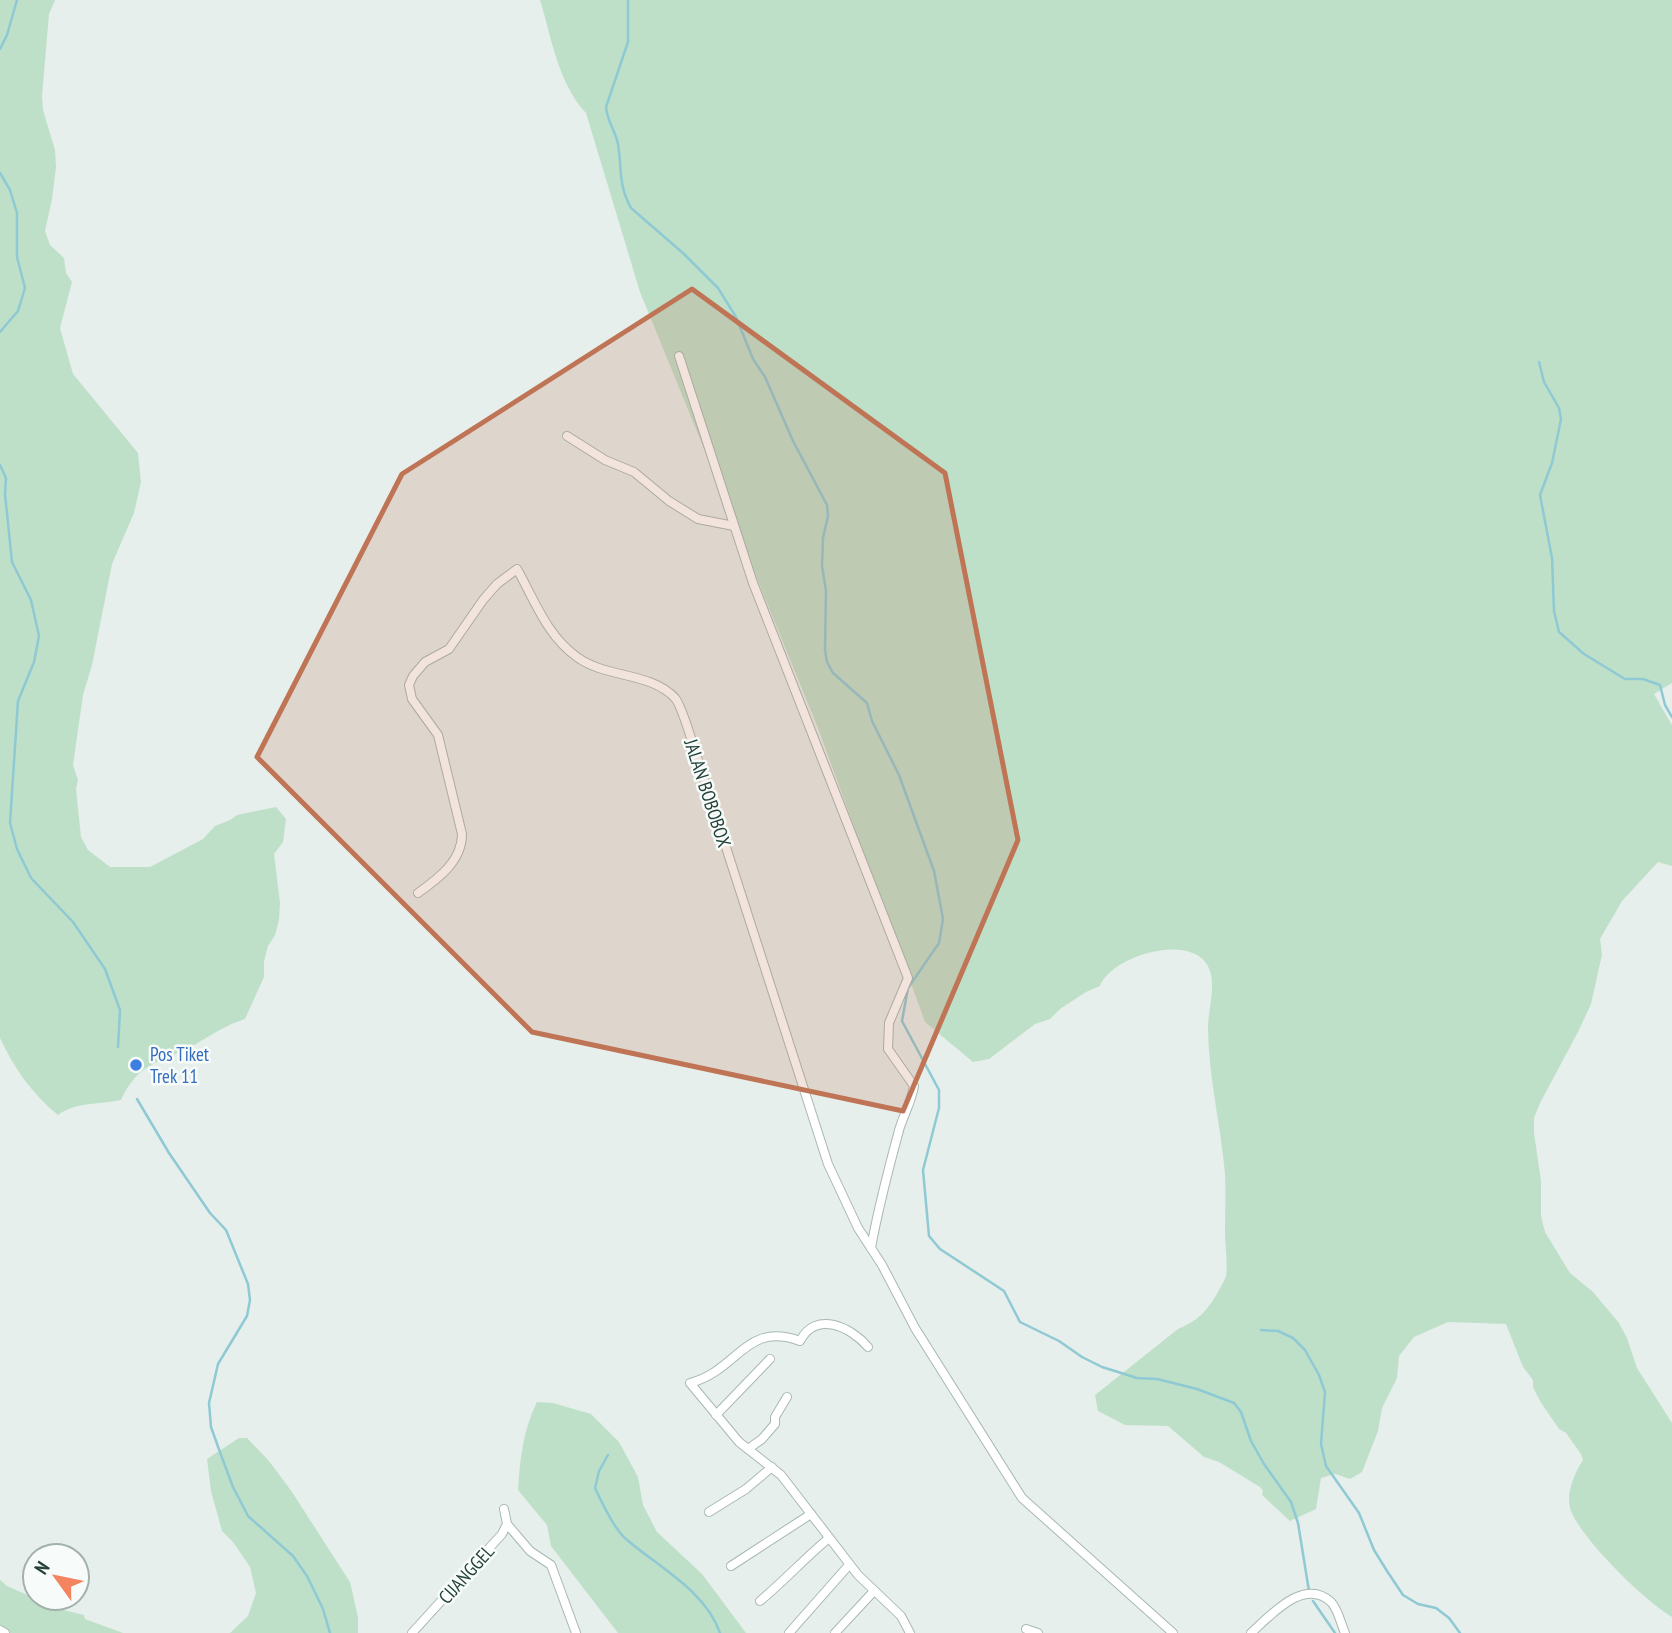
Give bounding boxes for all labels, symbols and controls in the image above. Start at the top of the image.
street label: JALAN BOBOBOX [679,735,737,850]
place label: Pos Tiket Trek 11 [150,1042,210,1088]
marker: Pos Tiket Trek 11 [128,1057,144,1073]
street label: CIJANGGEL [433,1539,499,1609]
north arrow [21,1542,91,1612]
text: N [29,1557,55,1579]

